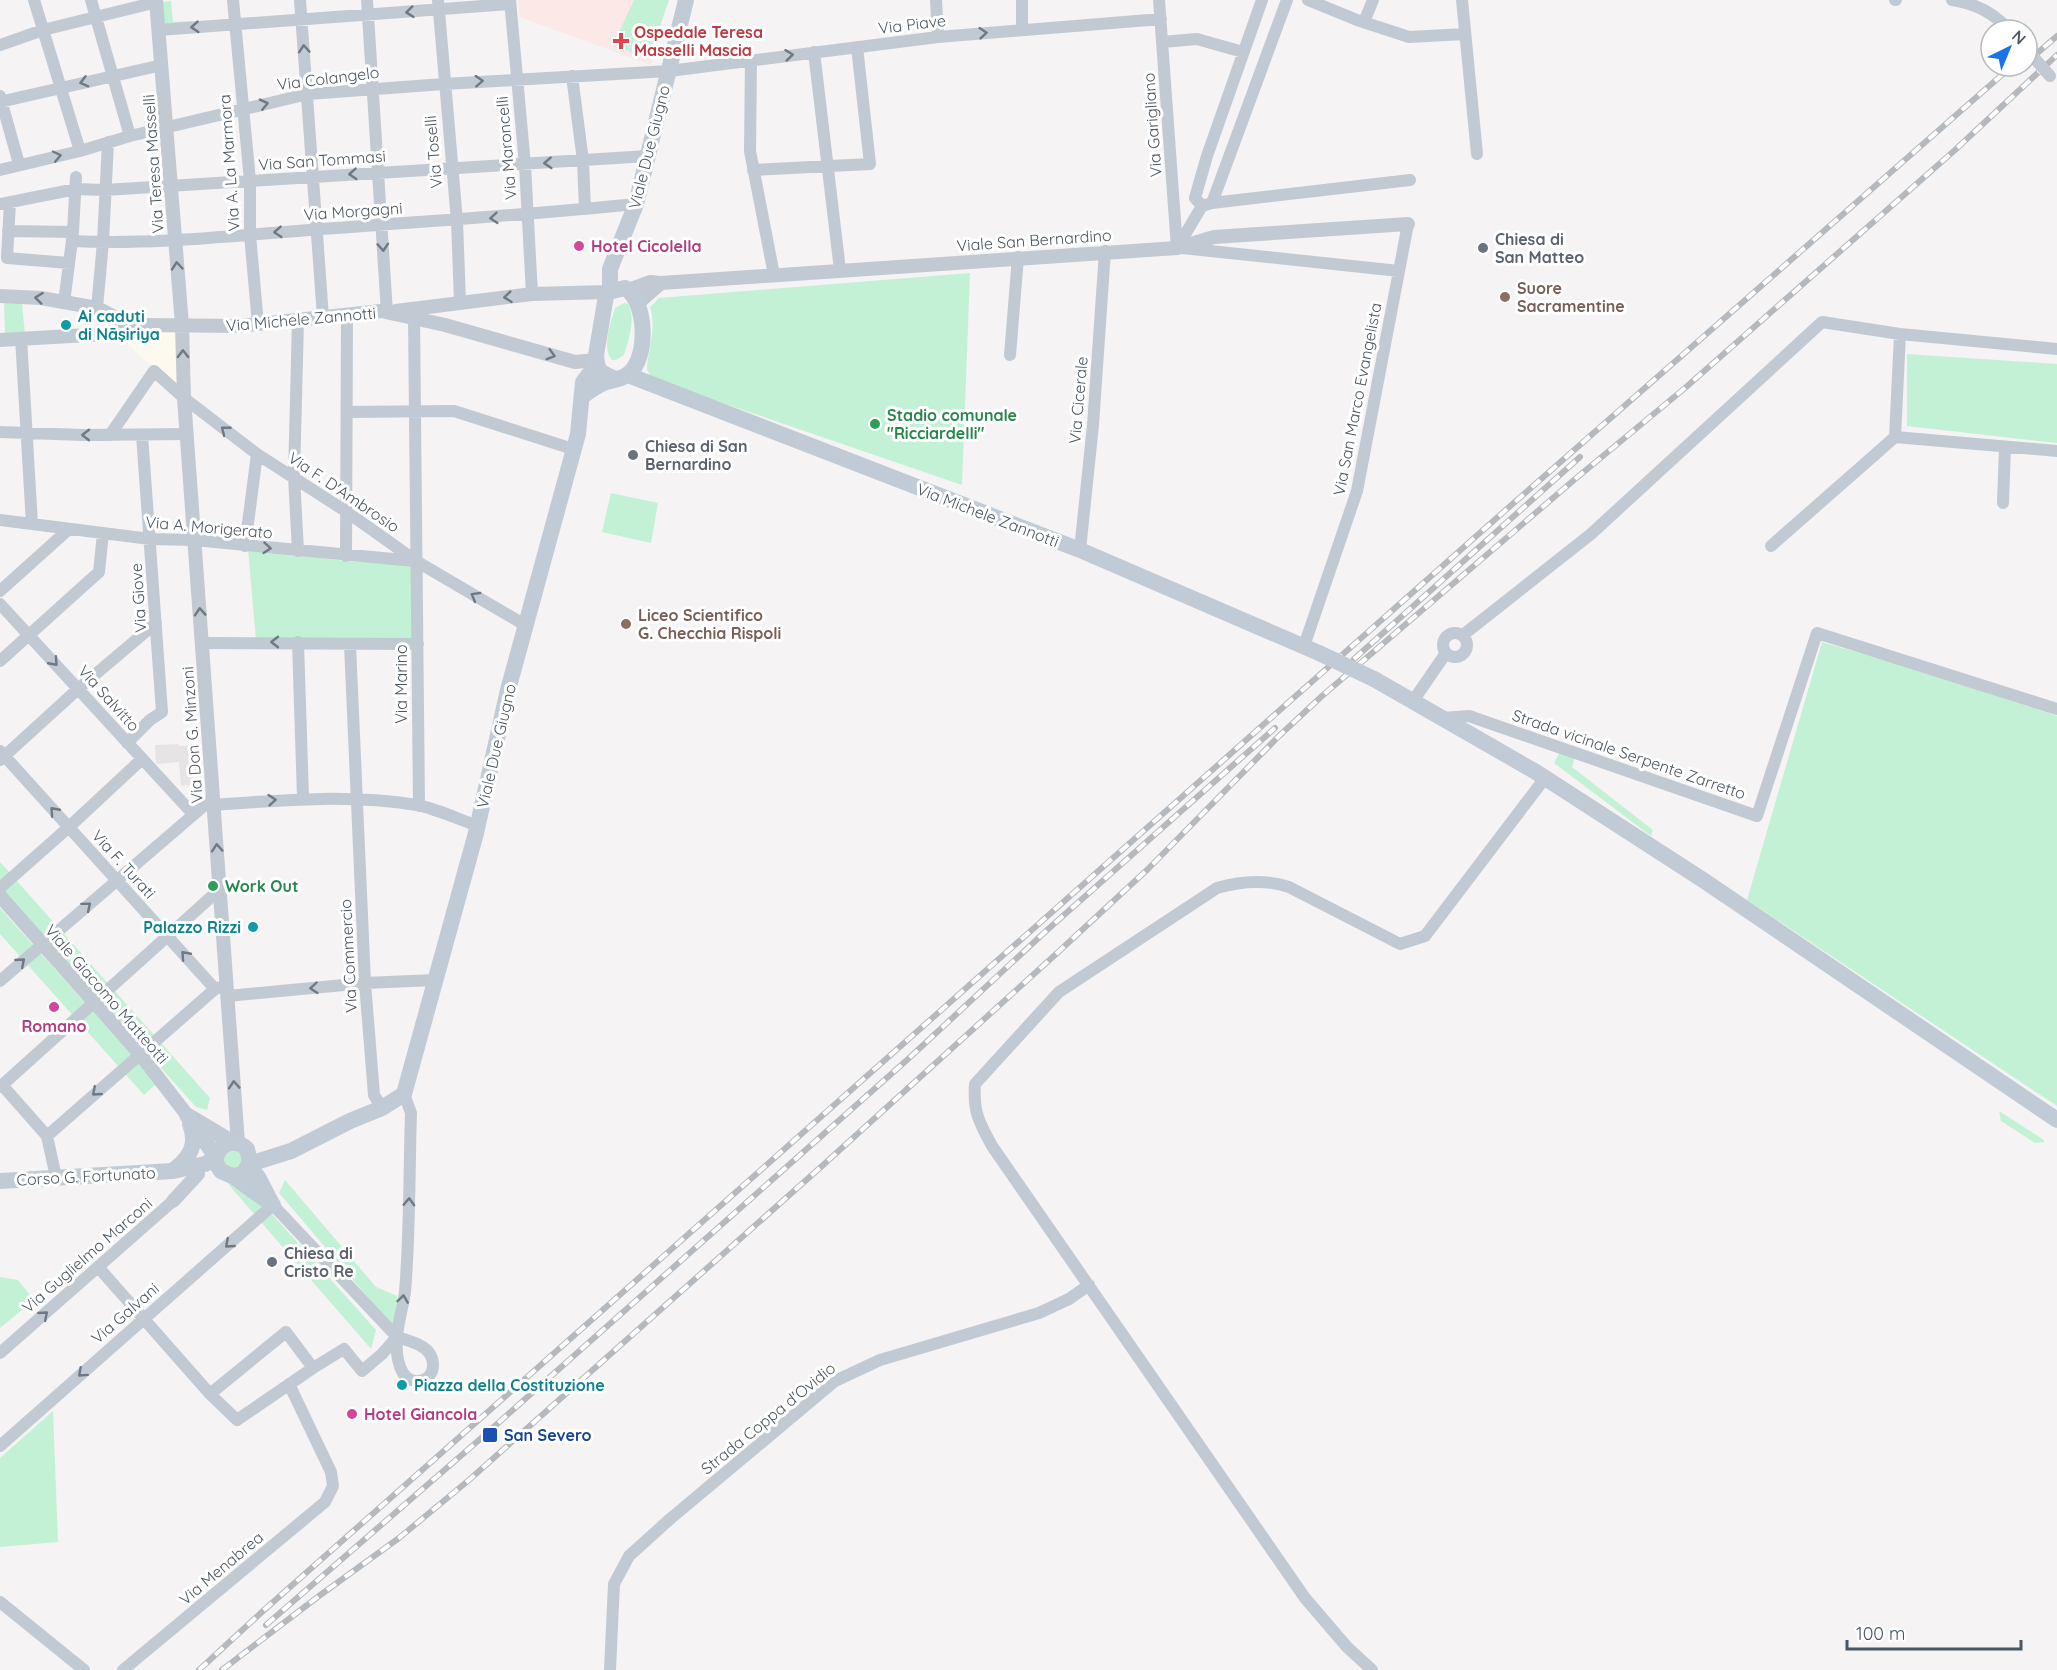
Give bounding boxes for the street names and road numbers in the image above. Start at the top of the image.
street label: Via Piave [877,10,947,38]
street label: Via Colangelo [276,62,380,94]
street label: Via Garigliano [1138,72,1166,178]
street label: Viale Due Giugno [624,83,674,211]
street label: Via Teresa Masselli [138,94,168,234]
street label: Via A. La Marmora [214,94,244,232]
street label: Via Maroncelli [492,95,520,201]
street label: Via Toselli [420,115,446,189]
street label: Via San Tommasi [258,146,386,174]
street label: Via Morgagni [303,198,403,224]
street label: Viale San Bernardino [956,225,1112,255]
street label: Via San Marco Evangelista [1328,301,1386,497]
street label: Via Michele Zannotti [225,302,377,336]
street label: Via Cicerale [1064,356,1092,444]
street label: Via F. D'Ambrosio [285,447,403,537]
street label: Via Michele Zannotti [914,479,1062,551]
street label: Via A. Morigerato [145,511,273,543]
street label: Via Giove [126,563,150,633]
street label: Via Marino [391,644,411,724]
street label: Via Salvitto [74,661,144,735]
street label: Via Don G. Minzoni [177,666,207,804]
street label: Viale Due Giugno [472,682,520,810]
street label: Strada vicinale Serpente Zarretto [1510,705,1748,803]
street label: Via F. Turati [88,825,160,903]
street label: Via Commercio [335,899,361,1013]
street label: Viale Giacomo Matteotti [41,920,173,1068]
street label: Corso G. Fortunato [16,1162,156,1190]
street label: Via Guglielmo Marconi [18,1193,156,1317]
street label: Via Galvani [87,1278,163,1348]
street label: Strada Coppa d'Ovidio [697,1358,839,1478]
street label: Via Menabrea [175,1527,267,1609]

